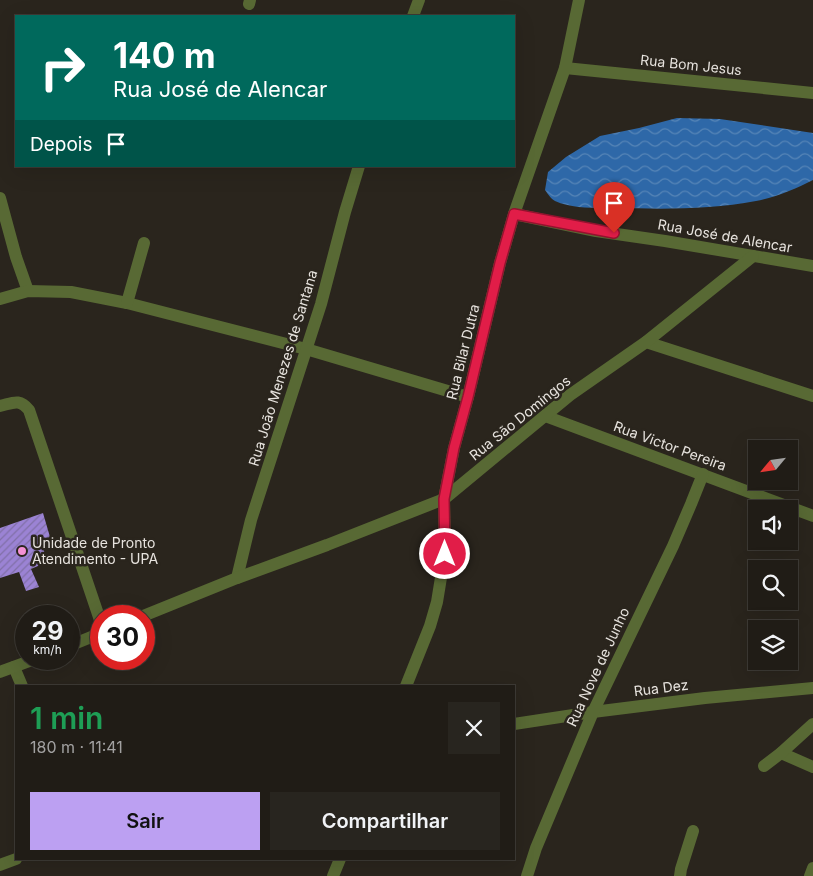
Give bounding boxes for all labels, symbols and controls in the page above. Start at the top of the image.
text: 140 m [113,34,216,76]
icon: right [30,35,95,100]
street label: Rua Bom Jesus [639,51,743,78]
text: Rua José de Alencar [113,76,327,102]
icon: arrive [102,130,130,158]
text: Depois [30,133,92,156]
pin [593,182,635,233]
icon: arrive [600,189,628,217]
street label: Rua José de Alencar [656,215,794,256]
street label: Rua João Menezes de Santana [245,268,321,468]
street label: Rua Bilar Dutra [442,302,483,402]
street label: Rua São Domingos [466,372,574,464]
street label: Rua Victor Pereira [611,417,729,474]
north arrow [748,440,798,490]
map controls [748,440,798,670]
button: sound [748,500,798,550]
position arrow [418,527,470,579]
place label: Unidade de Pronto Atendimento - UPA [32,534,158,567]
marker: Unidade de Pronto Atendimento - UPA [16,545,28,557]
button: search [748,560,798,610]
speed limit sign: 30 [90,605,155,670]
street label: Rua Nove de Junho [563,605,633,729]
text: 29 [32,616,63,646]
button: layers [748,620,798,670]
text: km/h [33,642,62,657]
street label: Rua Dez [633,676,689,699]
text: 1 min [30,700,103,736]
button: close [448,702,500,754]
text: 180 m · 11:41 [30,737,123,757]
button: Sair [30,792,260,850]
button: Compartilhar [270,792,500,850]

